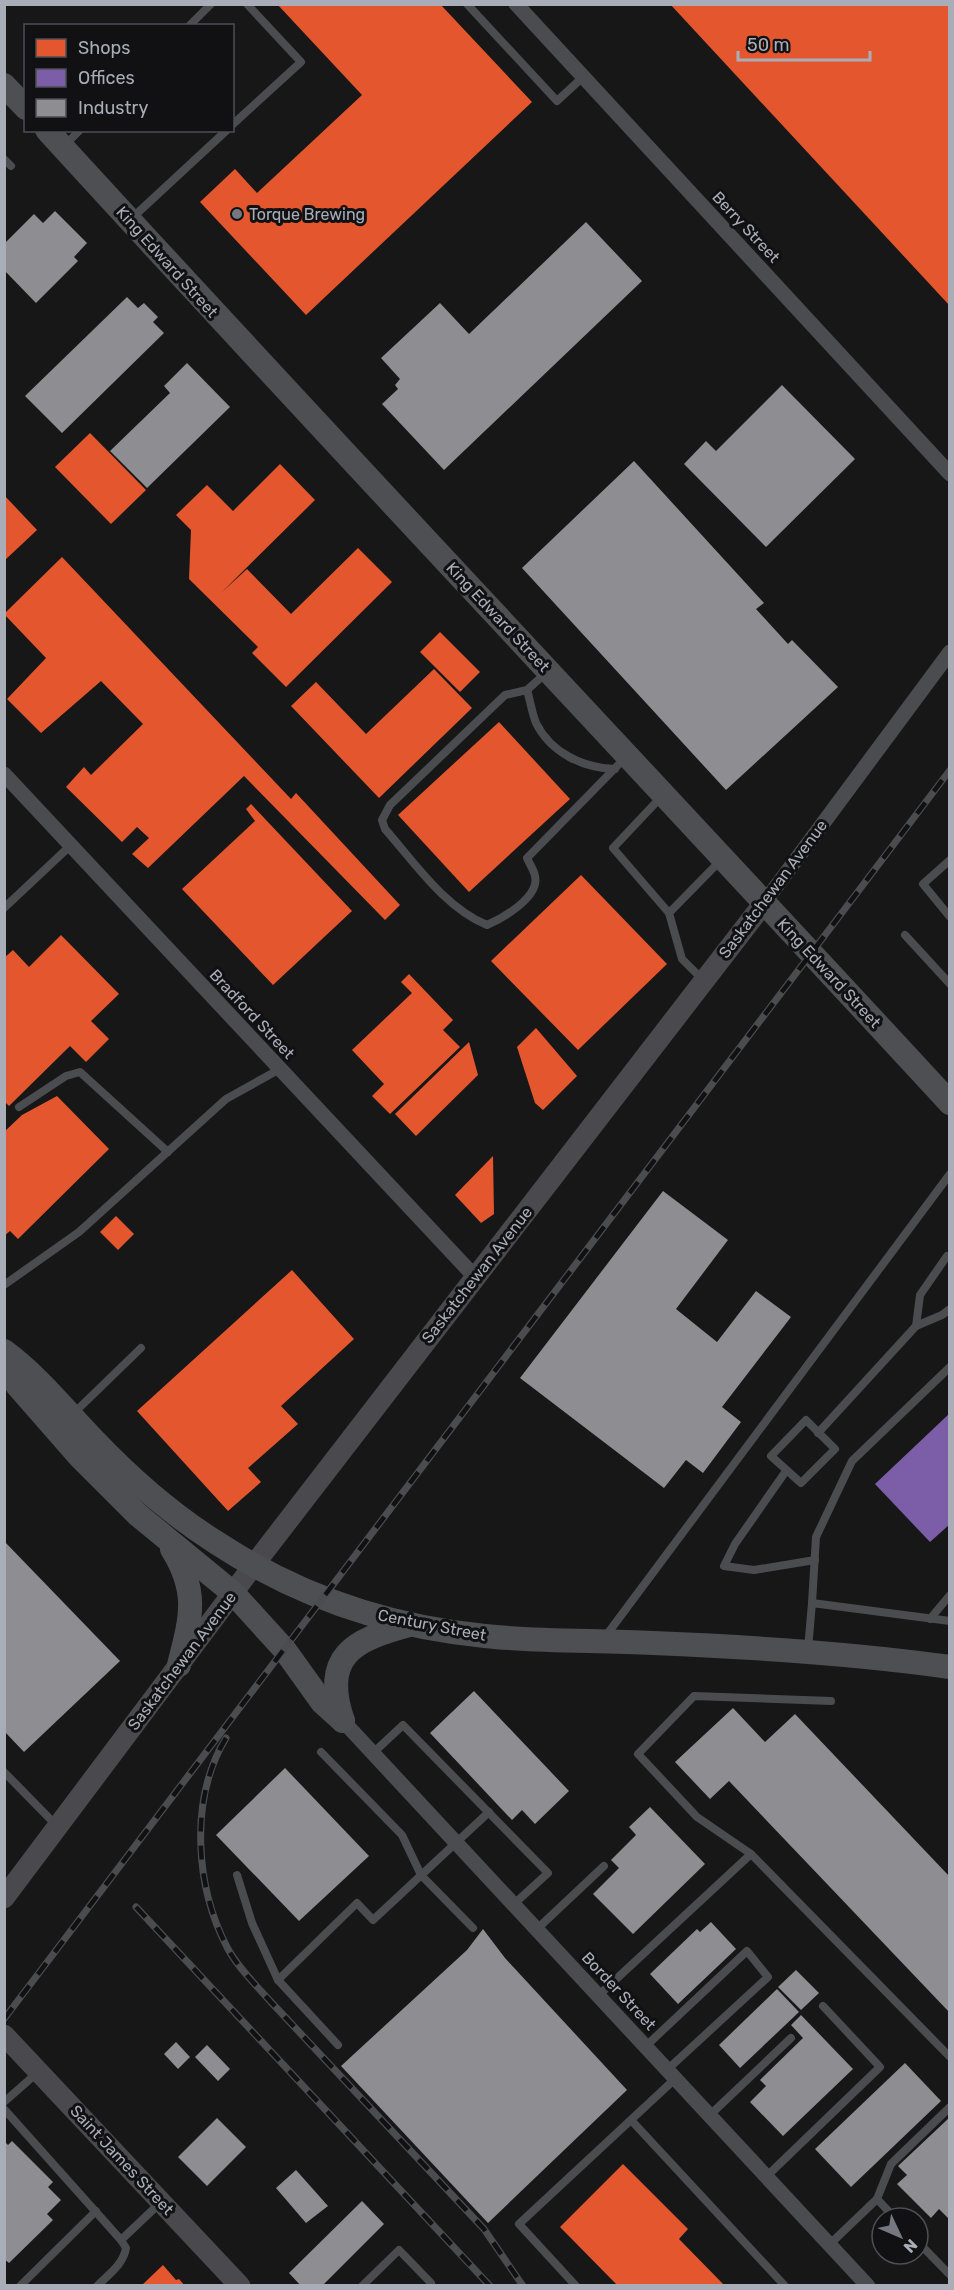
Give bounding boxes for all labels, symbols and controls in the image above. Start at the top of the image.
legend [24,24,234,132]
scale bar [738,24,870,62]
text: 50 m [747,34,790,56]
text: Shops [78,37,130,59]
text: Offices [78,67,135,89]
text: Industry [78,97,148,119]
street label: Berry Street [708,187,784,267]
street label: King Edward Street [112,203,222,321]
place label: Torque Brewing [249,205,365,224]
marker: Torque Brewing [230,207,244,221]
street label: King Edward Street [442,558,554,676]
street label: Saskatchewan Avenue [715,816,831,962]
street label: King Edward Street [773,914,885,1032]
street label: Bradford Street [206,965,298,1063]
street label: Saskatchewan Avenue [418,1203,536,1347]
street label: Saskatchewan Avenue [124,1588,240,1734]
street label: Century Street [376,1605,488,1645]
street label: Border Street [578,1948,660,2034]
street label: Saint James Street [66,2101,178,2219]
north arrow [870,2206,930,2266]
text: N [900,2235,921,2257]

